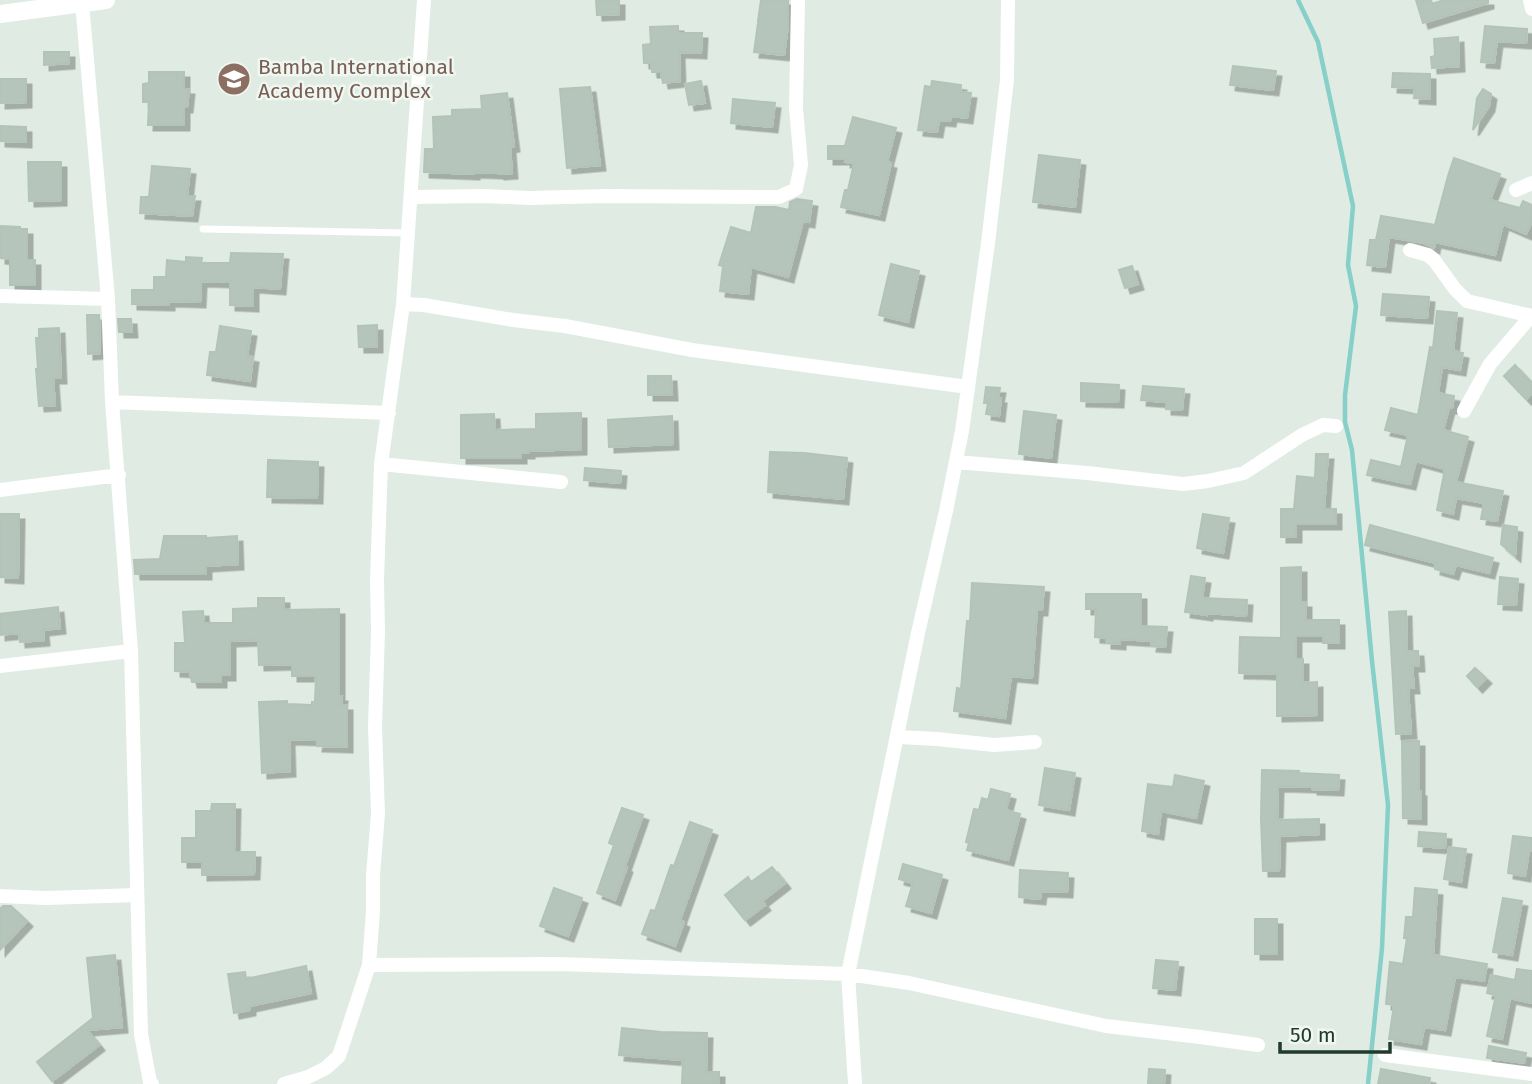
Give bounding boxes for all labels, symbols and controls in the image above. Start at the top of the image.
place label: Bamba International Academy Complex [258,54,454,104]
school or university icon: Bamba International Academy Complex [215,60,253,98]
scale bar [1280,1010,1390,1054]
text: 50 m [1290,1022,1336,1048]

